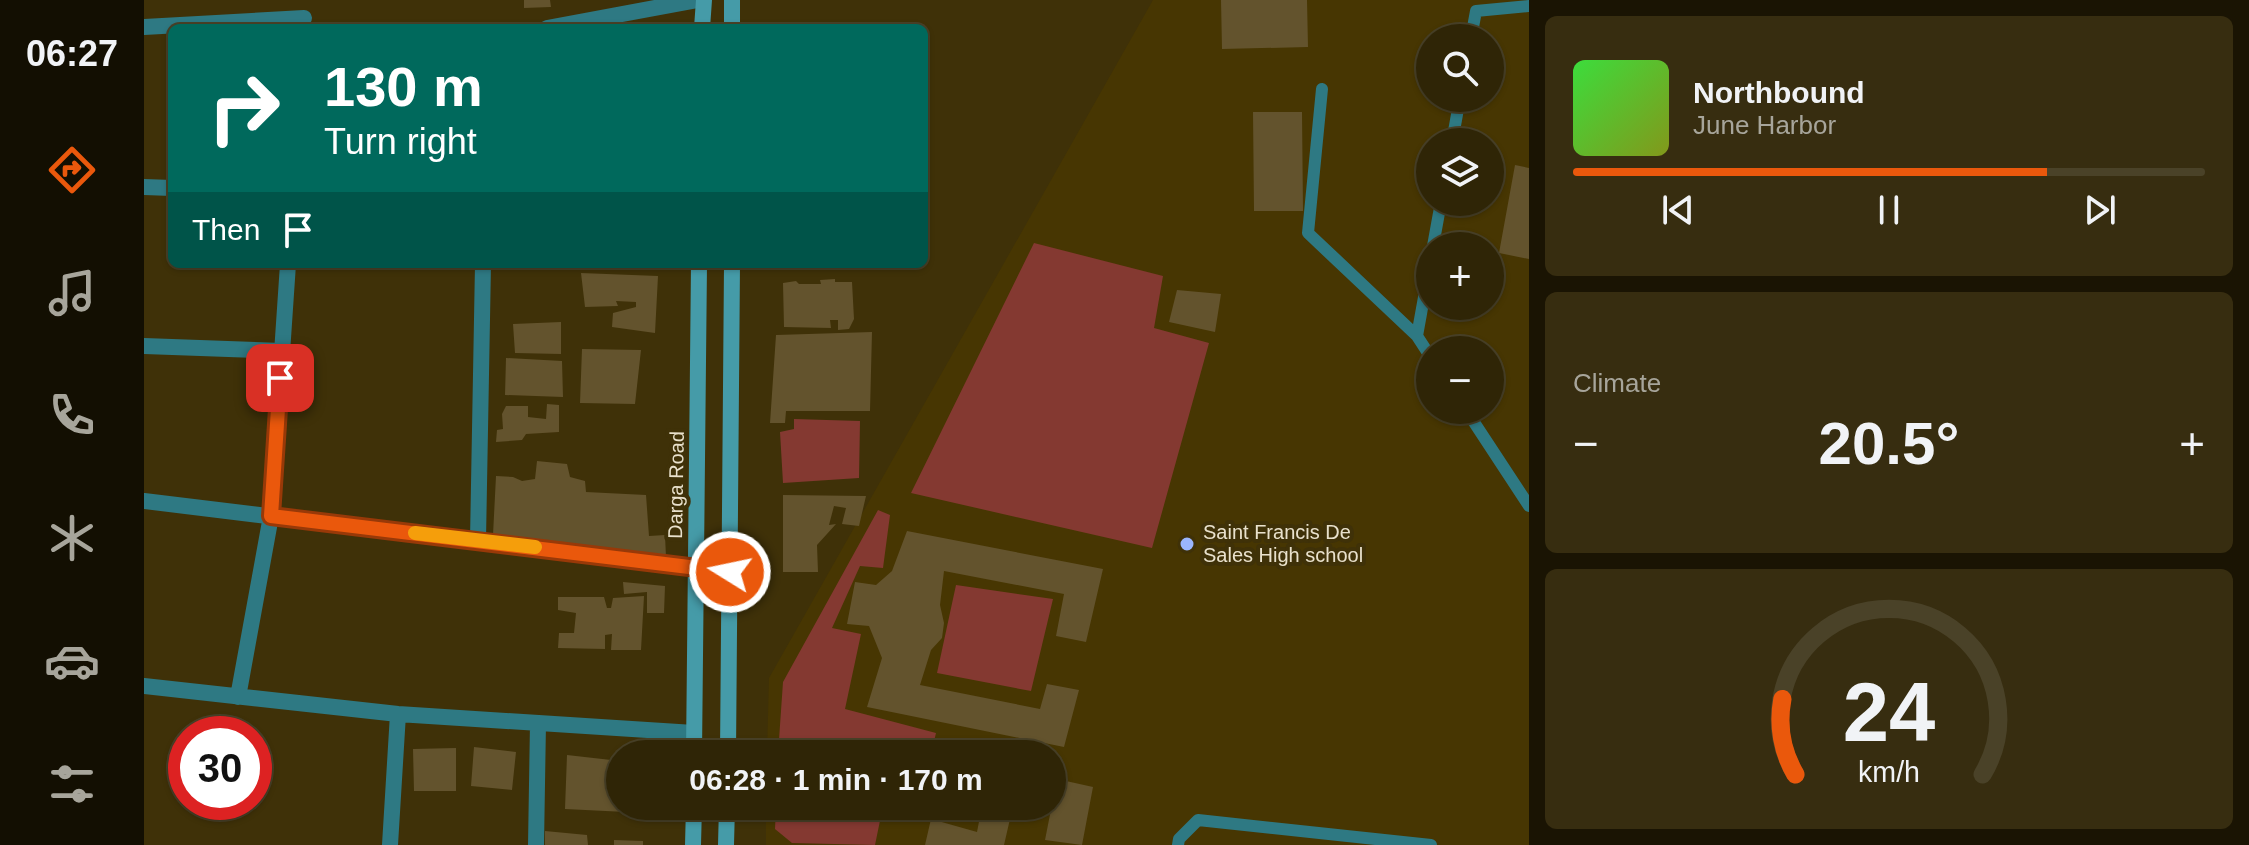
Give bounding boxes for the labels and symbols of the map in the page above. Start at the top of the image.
pin [246,344,314,412]
street label: Darga Road [664,431,688,539]
place label: Saint Francis De Sales High school [1203,521,1363,566]
position arrow [688,530,772,614]
marker: Saint Francis De Sales High school [1178,535,1196,553]
speed limit sign: 30 [168,716,272,820]

